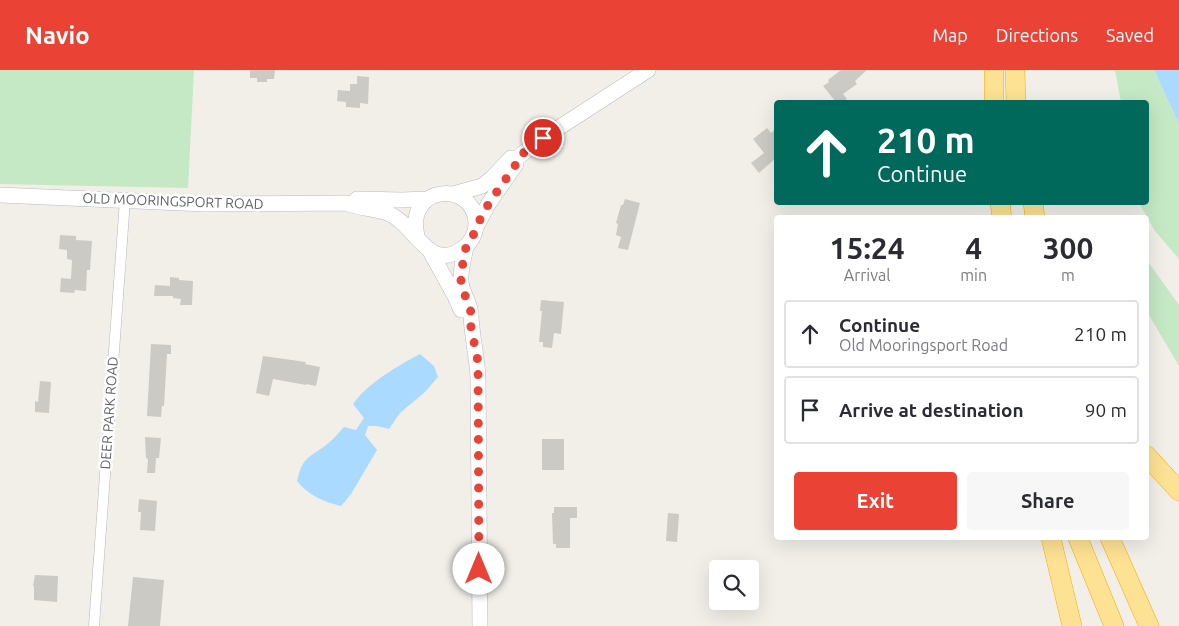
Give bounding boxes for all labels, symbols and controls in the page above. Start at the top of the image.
text: Navio [25,22,90,49]
text: Map [932,25,968,45]
text: Directions [996,25,1078,45]
text: Saved [1106,25,1154,45]
pin [522,117,564,159]
icon: ahead [794,120,859,185]
text: 210 m [877,120,975,160]
icon: arrive [529,124,557,152]
text: Continue [877,161,967,186]
street label: OLD MOORINGSPORT ROAD [82,190,264,212]
text: 15:24 [830,231,905,265]
text: 4 [965,231,982,265]
text: 300 [1043,231,1093,265]
text: Arrival [844,266,890,284]
text: min [960,266,987,284]
text: m [1061,266,1075,284]
text: Continue [839,314,920,336]
icon: ahead [796,320,824,348]
text: 210 m [1074,323,1127,345]
text: Old Mooringsport Road [839,336,1008,354]
street label: DEER PARK ROAD [97,356,121,470]
icon: arrive [796,396,824,424]
text: Arrive at destination [839,399,1024,421]
text: 90 m [1085,399,1127,421]
button: Exit [794,472,957,530]
button: Share [967,472,1129,530]
position arrow [452,542,504,594]
map controls [709,560,759,610]
button: search [709,560,759,610]

